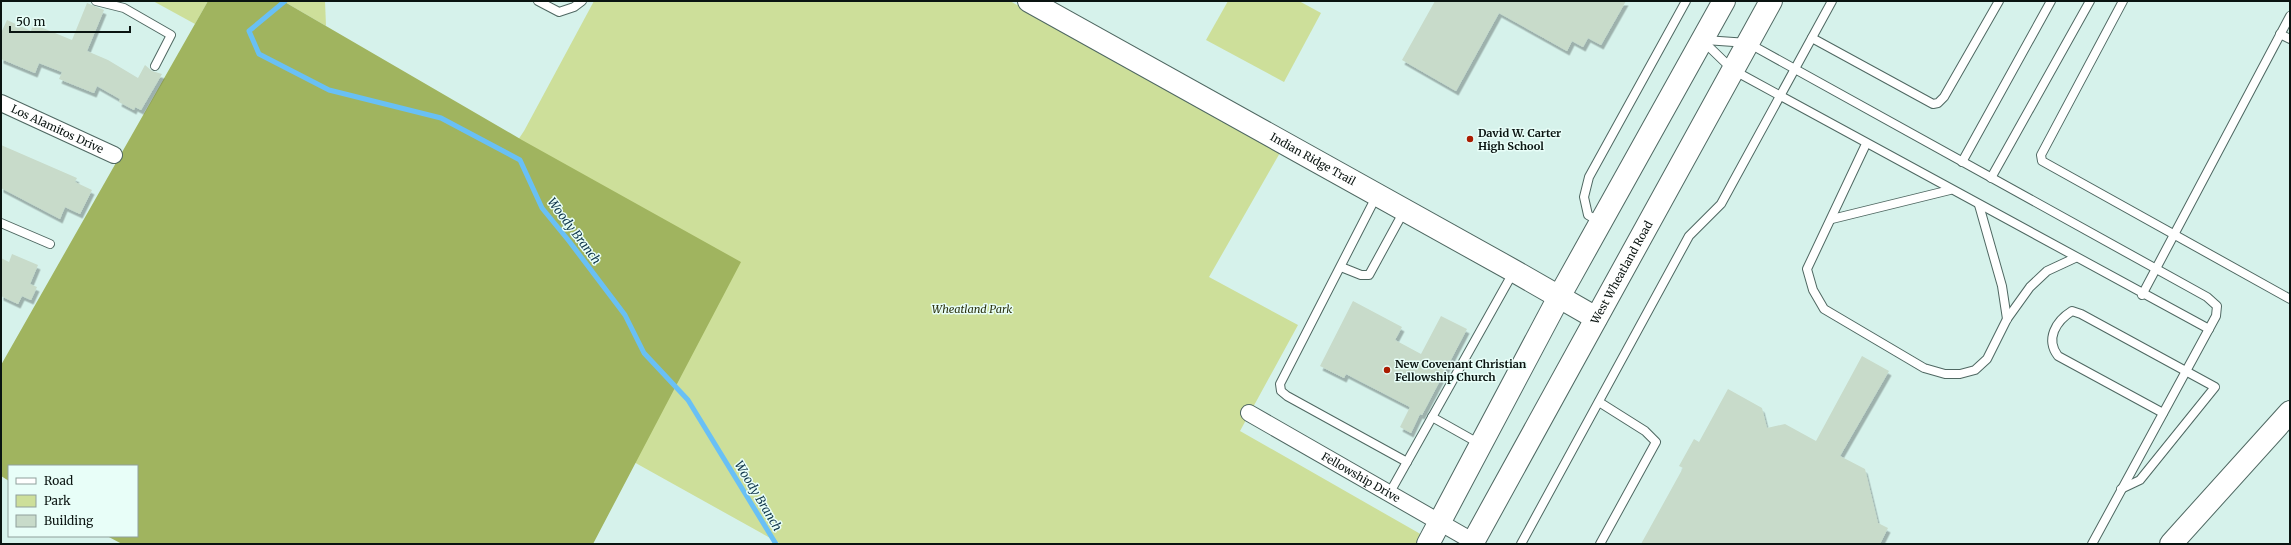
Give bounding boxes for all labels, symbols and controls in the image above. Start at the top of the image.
scale bar [10,8,130,34]
text: 50 m [16,14,45,29]
street label: Los Alamitos Drive [9,102,106,156]
place label: David W. Carter High School [1478,126,1561,153]
street label: Indian Ridge Trail [1268,130,1359,189]
marker: David W. Carter High School [1465,134,1475,144]
water label: Woody Branch [545,195,604,267]
street label: West Wheatland Road [1587,218,1656,327]
park label: Wheatland Park [932,302,1012,316]
place label: New Covenant Christian Fellowship Church [1395,357,1527,384]
marker: New Covenant Christian Fellowship Church [1382,365,1392,375]
street label: Fellowship Drive [1319,449,1403,505]
water label: Woody Branch [732,458,785,534]
legend [8,465,138,537]
text: Road [44,473,73,488]
text: Park [44,493,71,508]
text: Building [44,513,94,528]

